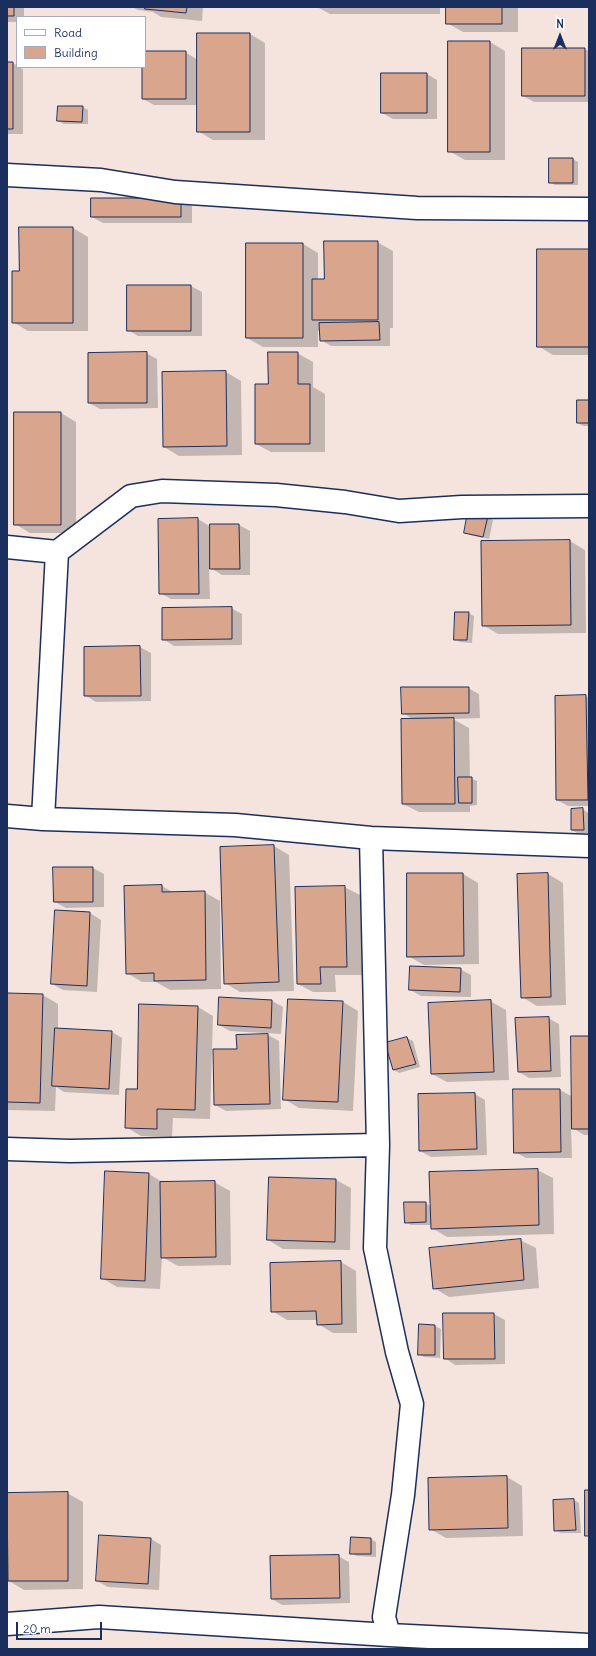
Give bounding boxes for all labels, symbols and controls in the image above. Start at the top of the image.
legend [16,16,146,68]
north arrow [540,16,580,56]
text: N [556,17,564,31]
text: Road [54,25,82,40]
text: Building [54,45,98,60]
scale bar [18,1614,104,1640]
text: 20 m [23,1621,51,1636]

